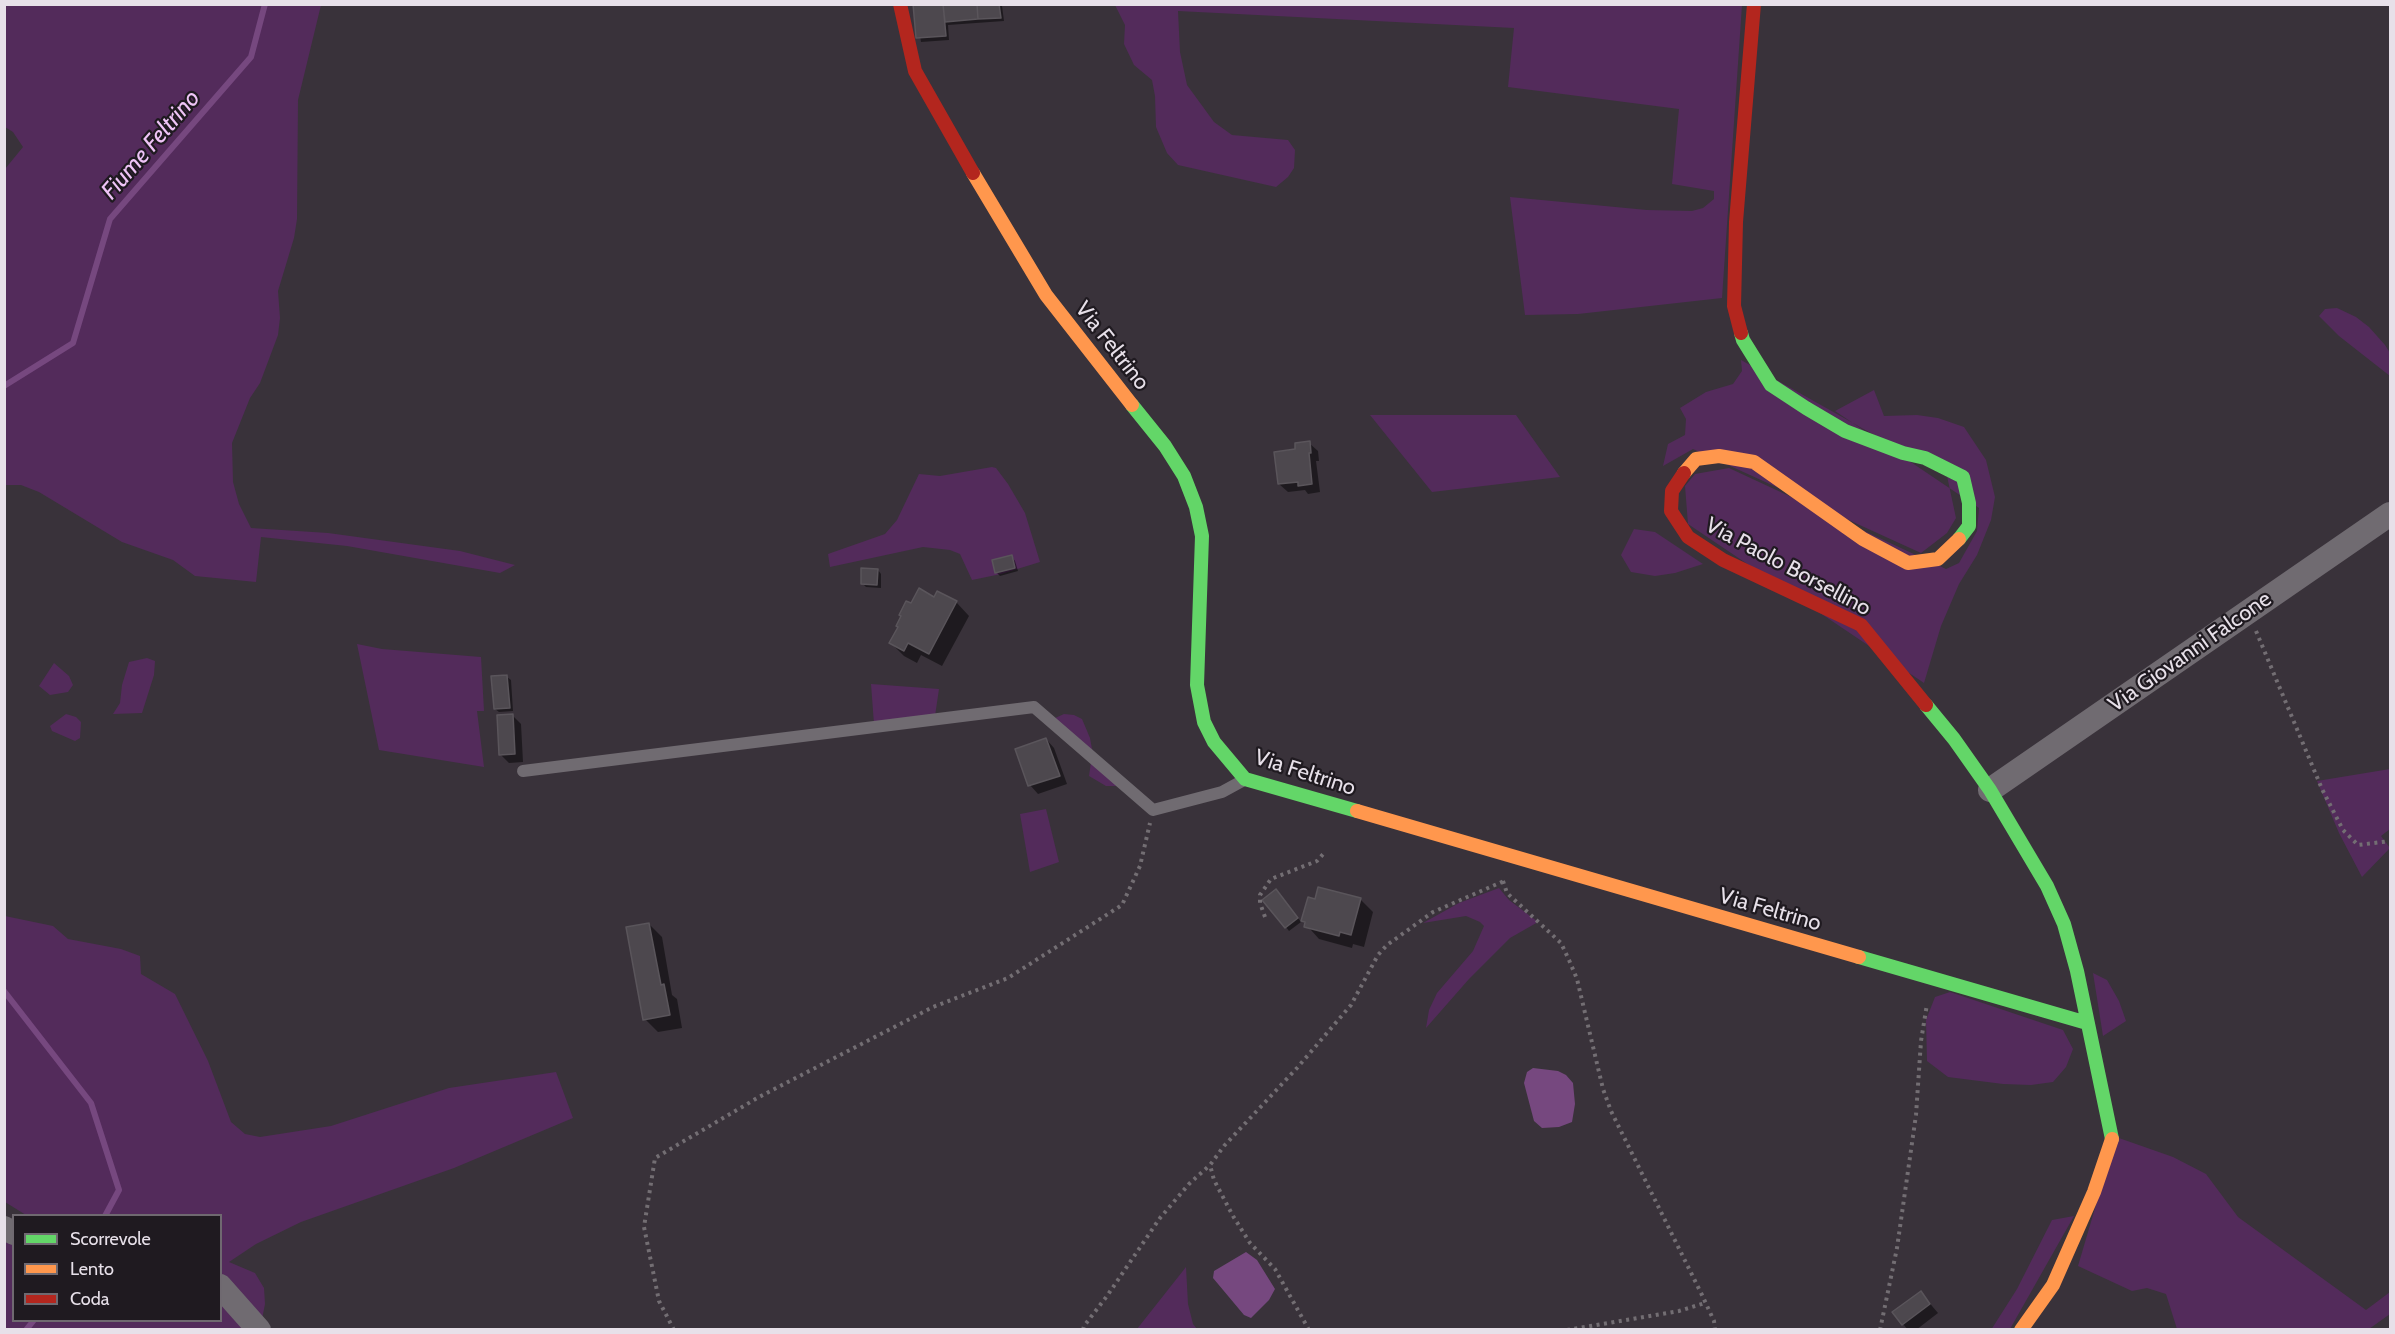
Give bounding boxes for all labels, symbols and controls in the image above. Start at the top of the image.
water label: Fiume Feltrino [96,84,206,206]
street label: Via Feltrino [1069,297,1155,395]
street label: Via Paolo Borsellino [1701,512,1875,622]
street label: Via Giovanni Falcone [2104,586,2276,718]
street label: Via Feltrino [1251,744,1359,802]
street label: Via Feltrino [1716,883,1824,937]
legend [12,1214,222,1322]
text: Scorrevole [70,1228,151,1250]
text: Lento [70,1258,114,1280]
text: Coda [70,1288,109,1310]

